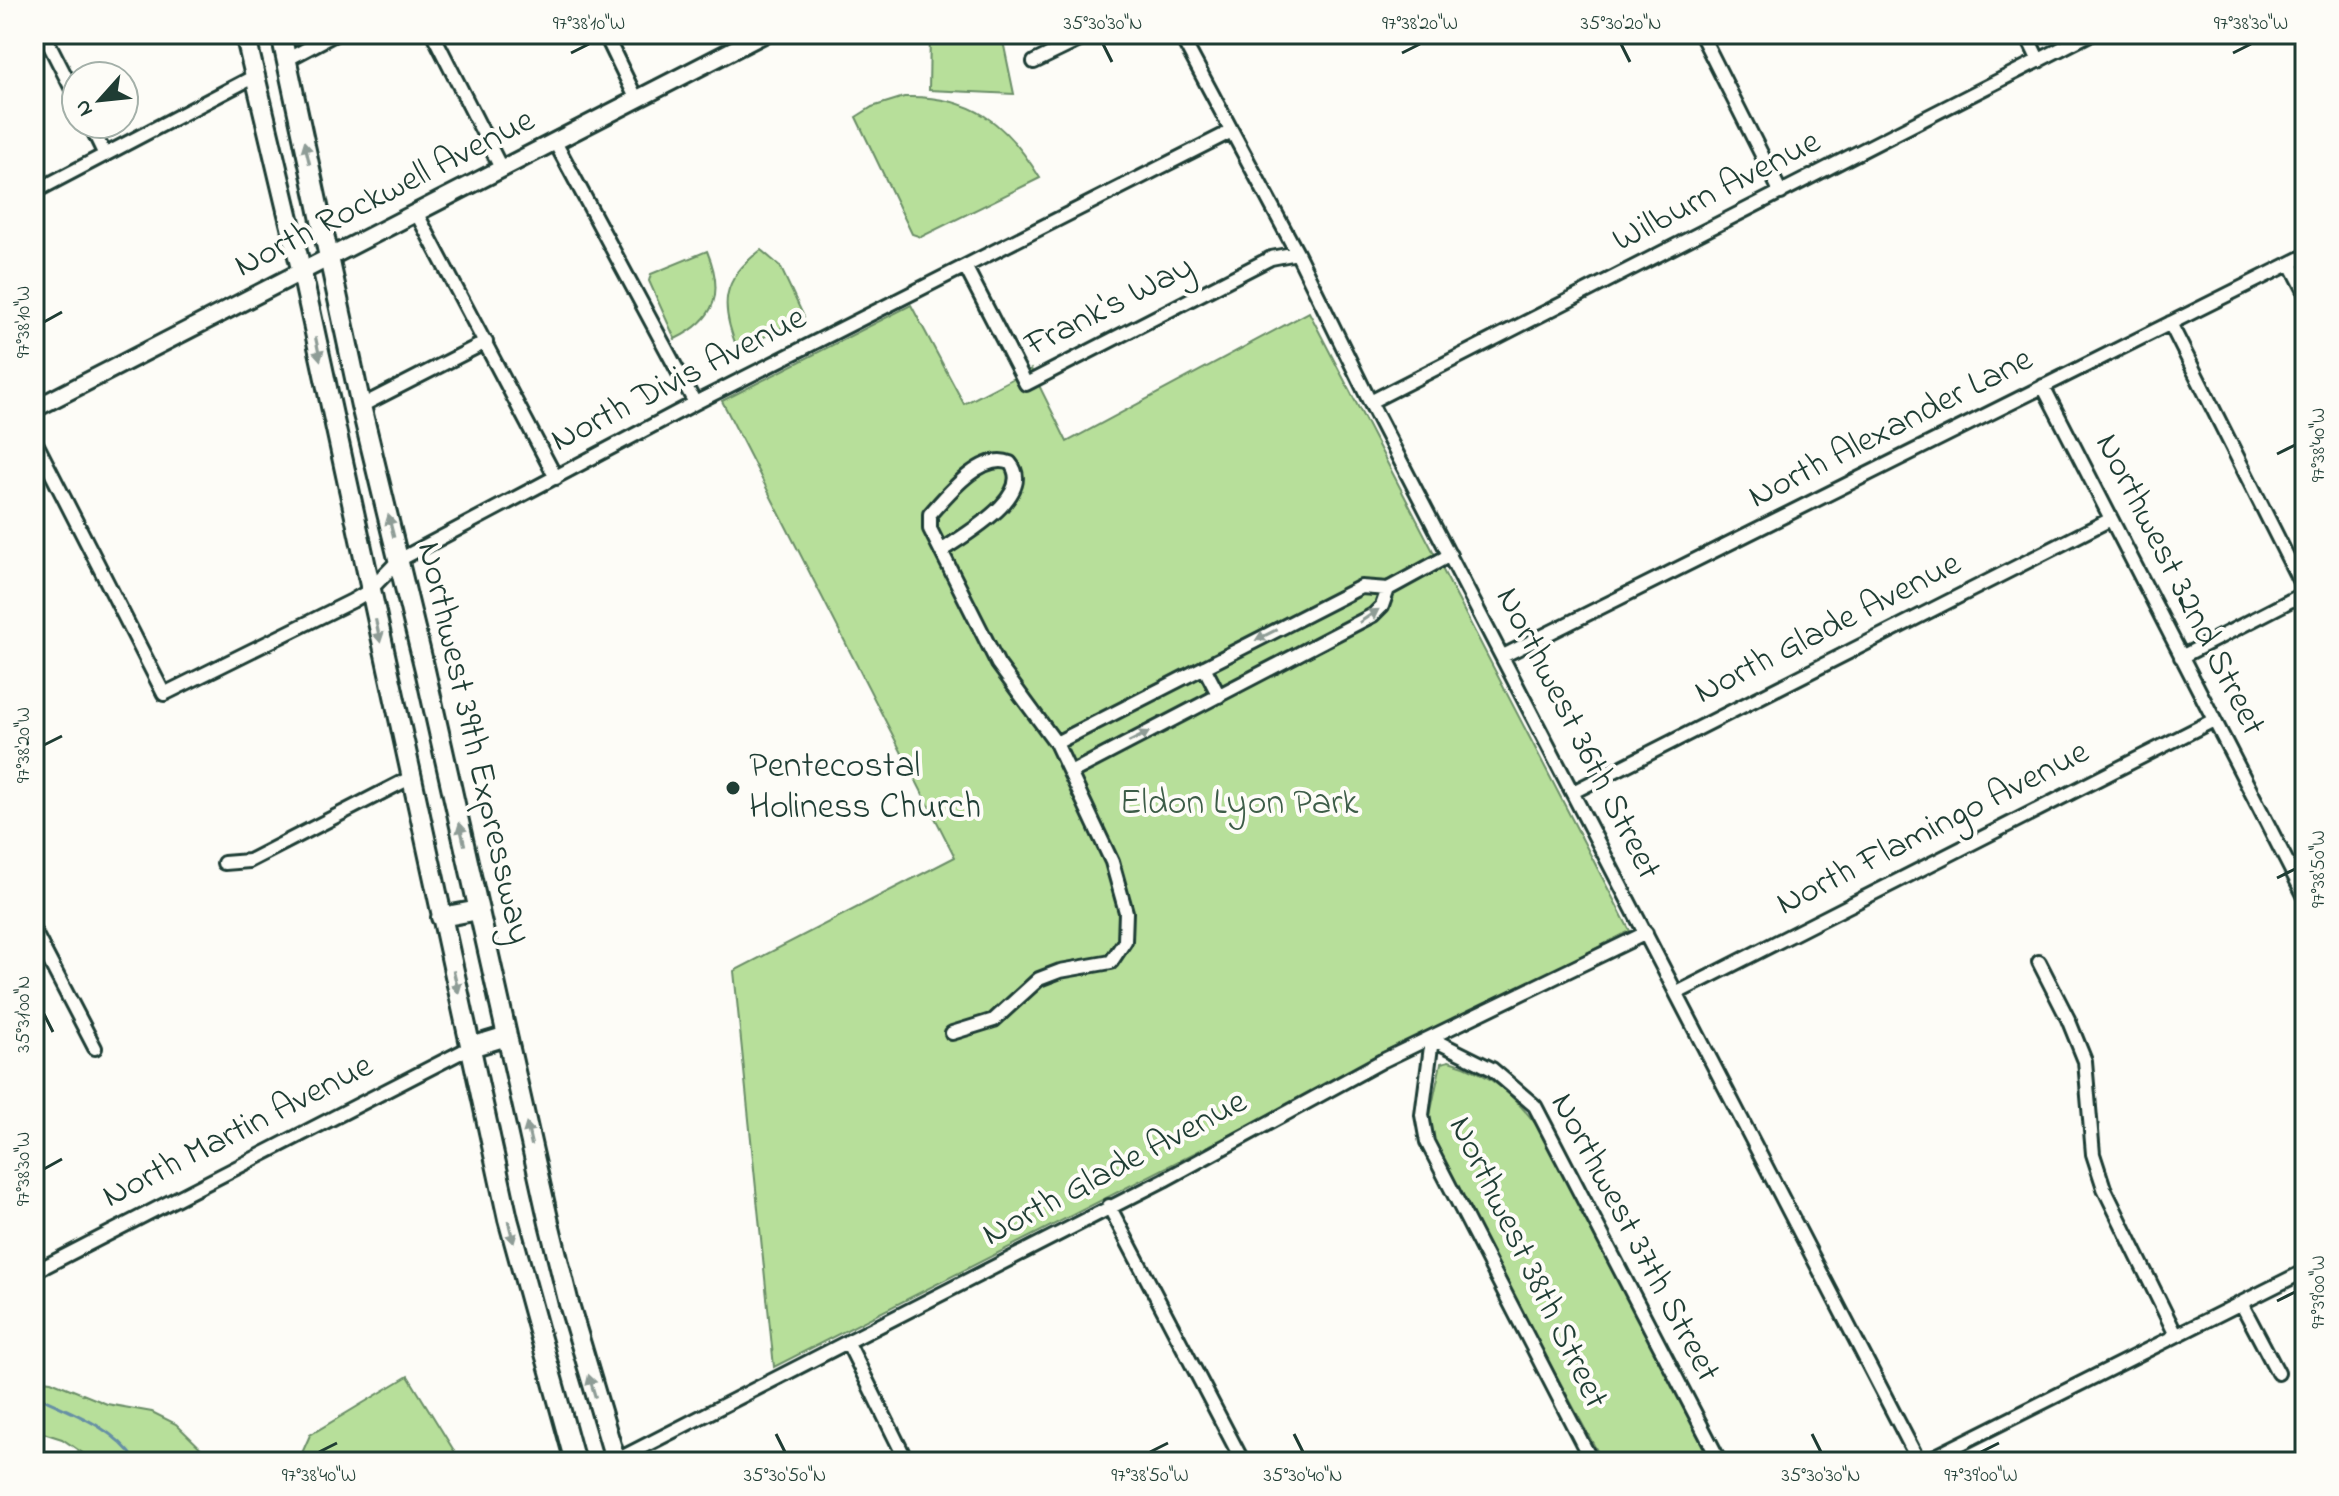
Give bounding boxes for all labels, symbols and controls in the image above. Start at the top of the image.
text: 97°38'10"W [553,10,625,39]
text: 35°30'30"N [1063,10,1143,39]
text: 97°38'20"W [1382,10,1458,39]
text: 35°30'20"N [1581,10,1661,39]
text: 97°38'30"W [2214,10,2288,39]
north arrow [60,60,140,140]
text: N [67,94,102,122]
street label: North Rockwell Avenue [225,95,545,293]
street label: Wilburn Avenue [1604,116,1831,267]
one-way arrow [300,141,313,166]
street label: Frank's Way [1016,242,1204,373]
text: 97°38'10"W [10,286,39,358]
street label: North Divis Avenue [542,292,817,467]
street label: North Alexander Lane [1739,334,2043,524]
one-way arrow [312,337,325,362]
text: 97°38'40"W [2305,408,2334,482]
street label: Northwest 32nd Street [2080,425,2278,745]
one-way arrow [384,514,396,539]
street label: Northwest 39th Expressway [401,537,545,949]
street label: North Glade Avenue [1685,538,1972,719]
street label: Northwest 36th Street [1480,578,1674,890]
one-way arrow [1358,608,1379,623]
one-way arrow [372,618,385,643]
one-way arrow [1255,628,1277,642]
text: 97°38'20"W [10,707,39,783]
street label: North Flamingo Avenue [1767,727,2099,931]
one-way arrow [1128,731,1151,744]
place label: Pentecostal Holiness Church [749,741,981,835]
park label: Eldon Lyon Park [1120,778,1358,831]
marker: Pentecostal Holiness Church [724,779,742,797]
one-way arrow [455,822,468,847]
text: 97°38'50"W [2305,830,2334,908]
one-way arrow [450,969,463,994]
text: 35°31'00"N [10,975,39,1053]
street label: North Martin Avenue [93,1040,383,1223]
street label: North Glade Avenue [973,1076,1258,1261]
street label: Northwest 37th Street [1535,1084,1733,1392]
street label: Northwest 38th Street [1433,1108,1621,1418]
one-way arrow [522,1122,535,1147]
text: 97°38'30"W [10,1132,39,1206]
one-way arrow [506,1220,518,1245]
text: 97°39'00"W [2305,1255,2334,1329]
one-way arrow [586,1374,598,1398]
text: 97°38'40"W [282,1462,356,1491]
text: 35°30'50"N [744,1462,826,1491]
text: 97°38'50"W [1111,1462,1189,1491]
text: 35°30'40"N [1263,1462,1343,1491]
text: 35°30'30"N [1781,1462,1861,1491]
text: 97°39'00"W [1944,1462,2018,1491]

